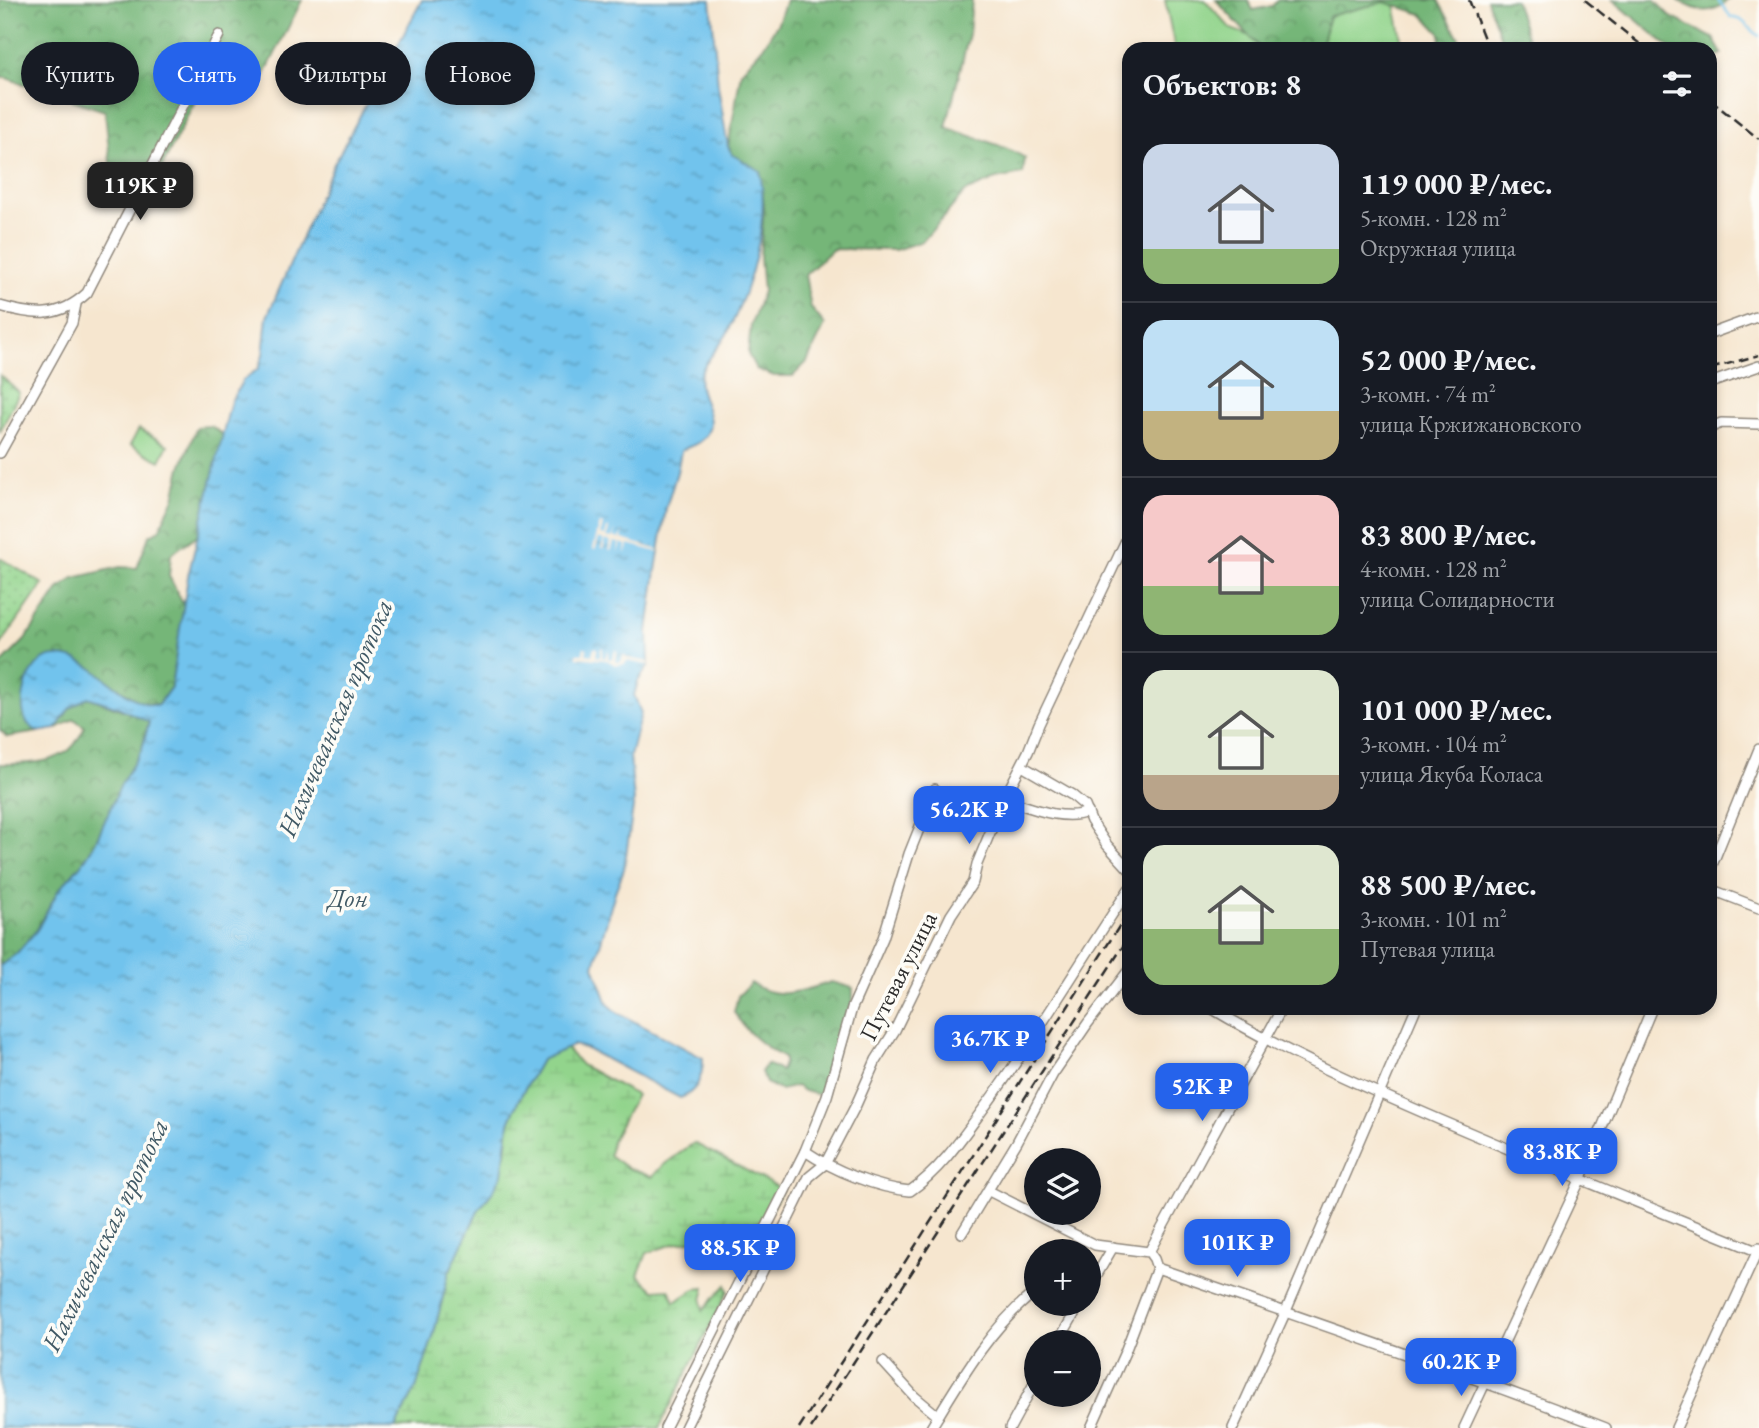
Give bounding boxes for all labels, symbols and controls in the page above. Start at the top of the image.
chip: Купить [21,42,139,105]
chip: Снять [153,42,261,105]
chip: Фильтры [275,42,411,105]
chip: Новое [425,42,535,105]
text: Объектов: 8 [1143,65,1301,104]
icon: filters [1658,65,1696,103]
pin: 119K ₽ [83,162,197,222]
text: 119 000 ₽/мес. [1360,164,1553,203]
text: 119K ₽ [103,170,177,200]
icon: home [1199,172,1283,256]
text: 5-комн. · 128 m² [1360,203,1507,233]
text: Окружная улица [1360,233,1516,263]
text: 52 000 ₽/мес. [1360,340,1537,379]
icon: home [1199,348,1283,432]
text: 3-комн. · 74 m² [1360,379,1496,409]
text: улица Кржижановского [1360,409,1582,439]
text: 83 800 ₽/мес. [1360,515,1537,554]
icon: home [1199,523,1283,607]
text: 4-комн. · 128 m² [1360,554,1507,584]
text: улица Солидарности [1360,584,1555,614]
water label: Нахичеванская протока [269,594,400,843]
text: 101 000 ₽/мес. [1360,690,1553,729]
icon: home [1199,698,1283,782]
text: 3-комн. · 104 m² [1360,729,1507,759]
text: улица Якуба Коласа [1360,759,1543,789]
pin: 56.2K ₽ [904,786,1034,846]
text: 56.2K ₽ [929,794,1009,824]
text: 88 500 ₽/мес. [1360,865,1537,904]
icon: home [1199,873,1283,957]
water label: Дон [326,881,368,915]
text: 3-комн. · 101 m² [1360,904,1507,934]
street label: Путевая улица [852,906,944,1046]
text: Путевая улица [1360,934,1495,964]
pin: 36.7K ₽ [925,1016,1055,1075]
text: 36.7K ₽ [950,1023,1030,1053]
pin: 52K ₽ [1153,1064,1251,1123]
text: 52K ₽ [1171,1071,1233,1101]
water label: Нахичеванская протока [34,1113,176,1358]
pin: 83.8K ₽ [1497,1128,1627,1188]
text: 83.8K ₽ [1522,1136,1602,1166]
map controls [1024,1148,1101,1407]
button: layers [1024,1148,1101,1225]
pin: 101K ₽ [1180,1220,1294,1279]
pin: 88.5K ₽ [675,1224,805,1284]
text: 101K ₽ [1200,1227,1274,1257]
text: 88.5K ₽ [700,1232,780,1262]
button: + [1024,1239,1101,1316]
button: − [1024,1330,1101,1407]
pin: 60.2K ₽ [1396,1338,1526,1398]
text: 60.2K ₽ [1421,1346,1501,1376]

